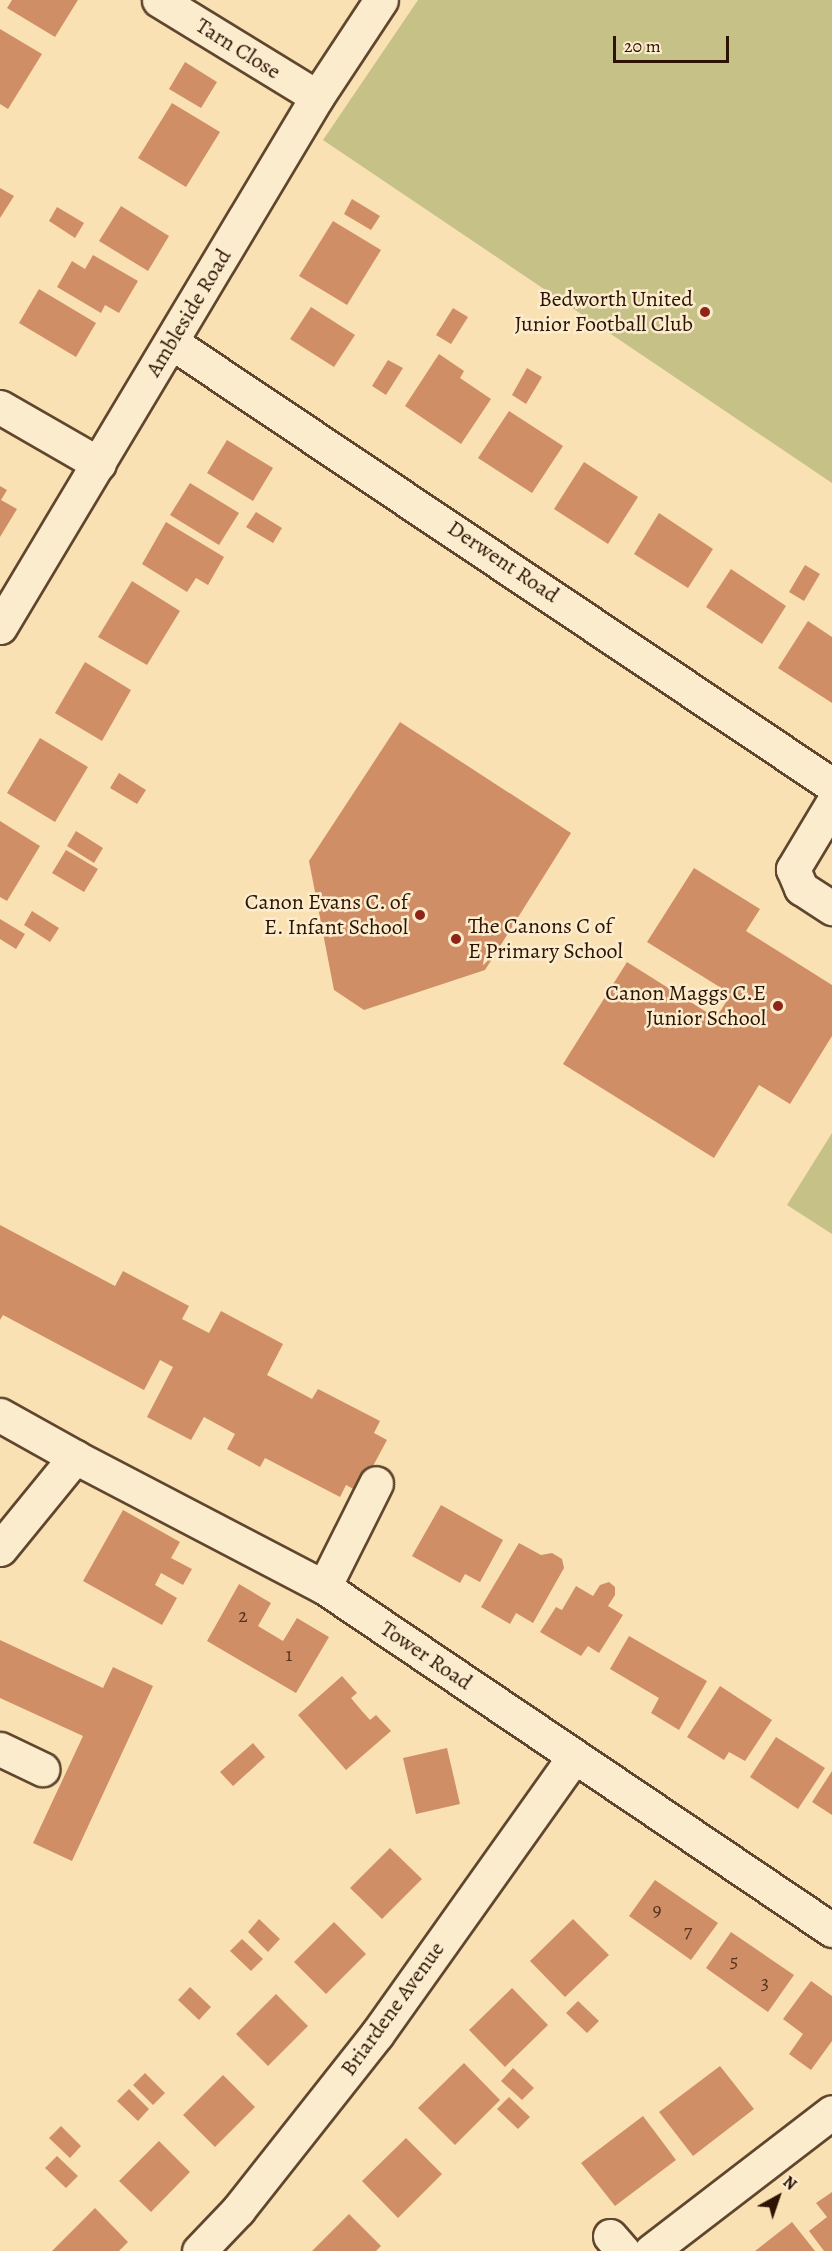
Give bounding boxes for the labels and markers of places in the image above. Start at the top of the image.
place label: Bedworth United Junior Football Club [514,286,693,338]
marker: Bedworth United Junior Football Club [698,305,712,319]
place label: Canon Evans C. of E. Infant School [244,889,408,940]
marker: Canon Evans C. of E. Infant School [413,908,427,922]
place label: The Canons C of E Primary School [468,913,623,964]
marker: The Canons C of E Primary School [449,932,463,946]
place label: Canon Maggs C.E Junior School [605,980,766,1032]
marker: Canon Maggs C.E Junior School [771,999,785,1013]

